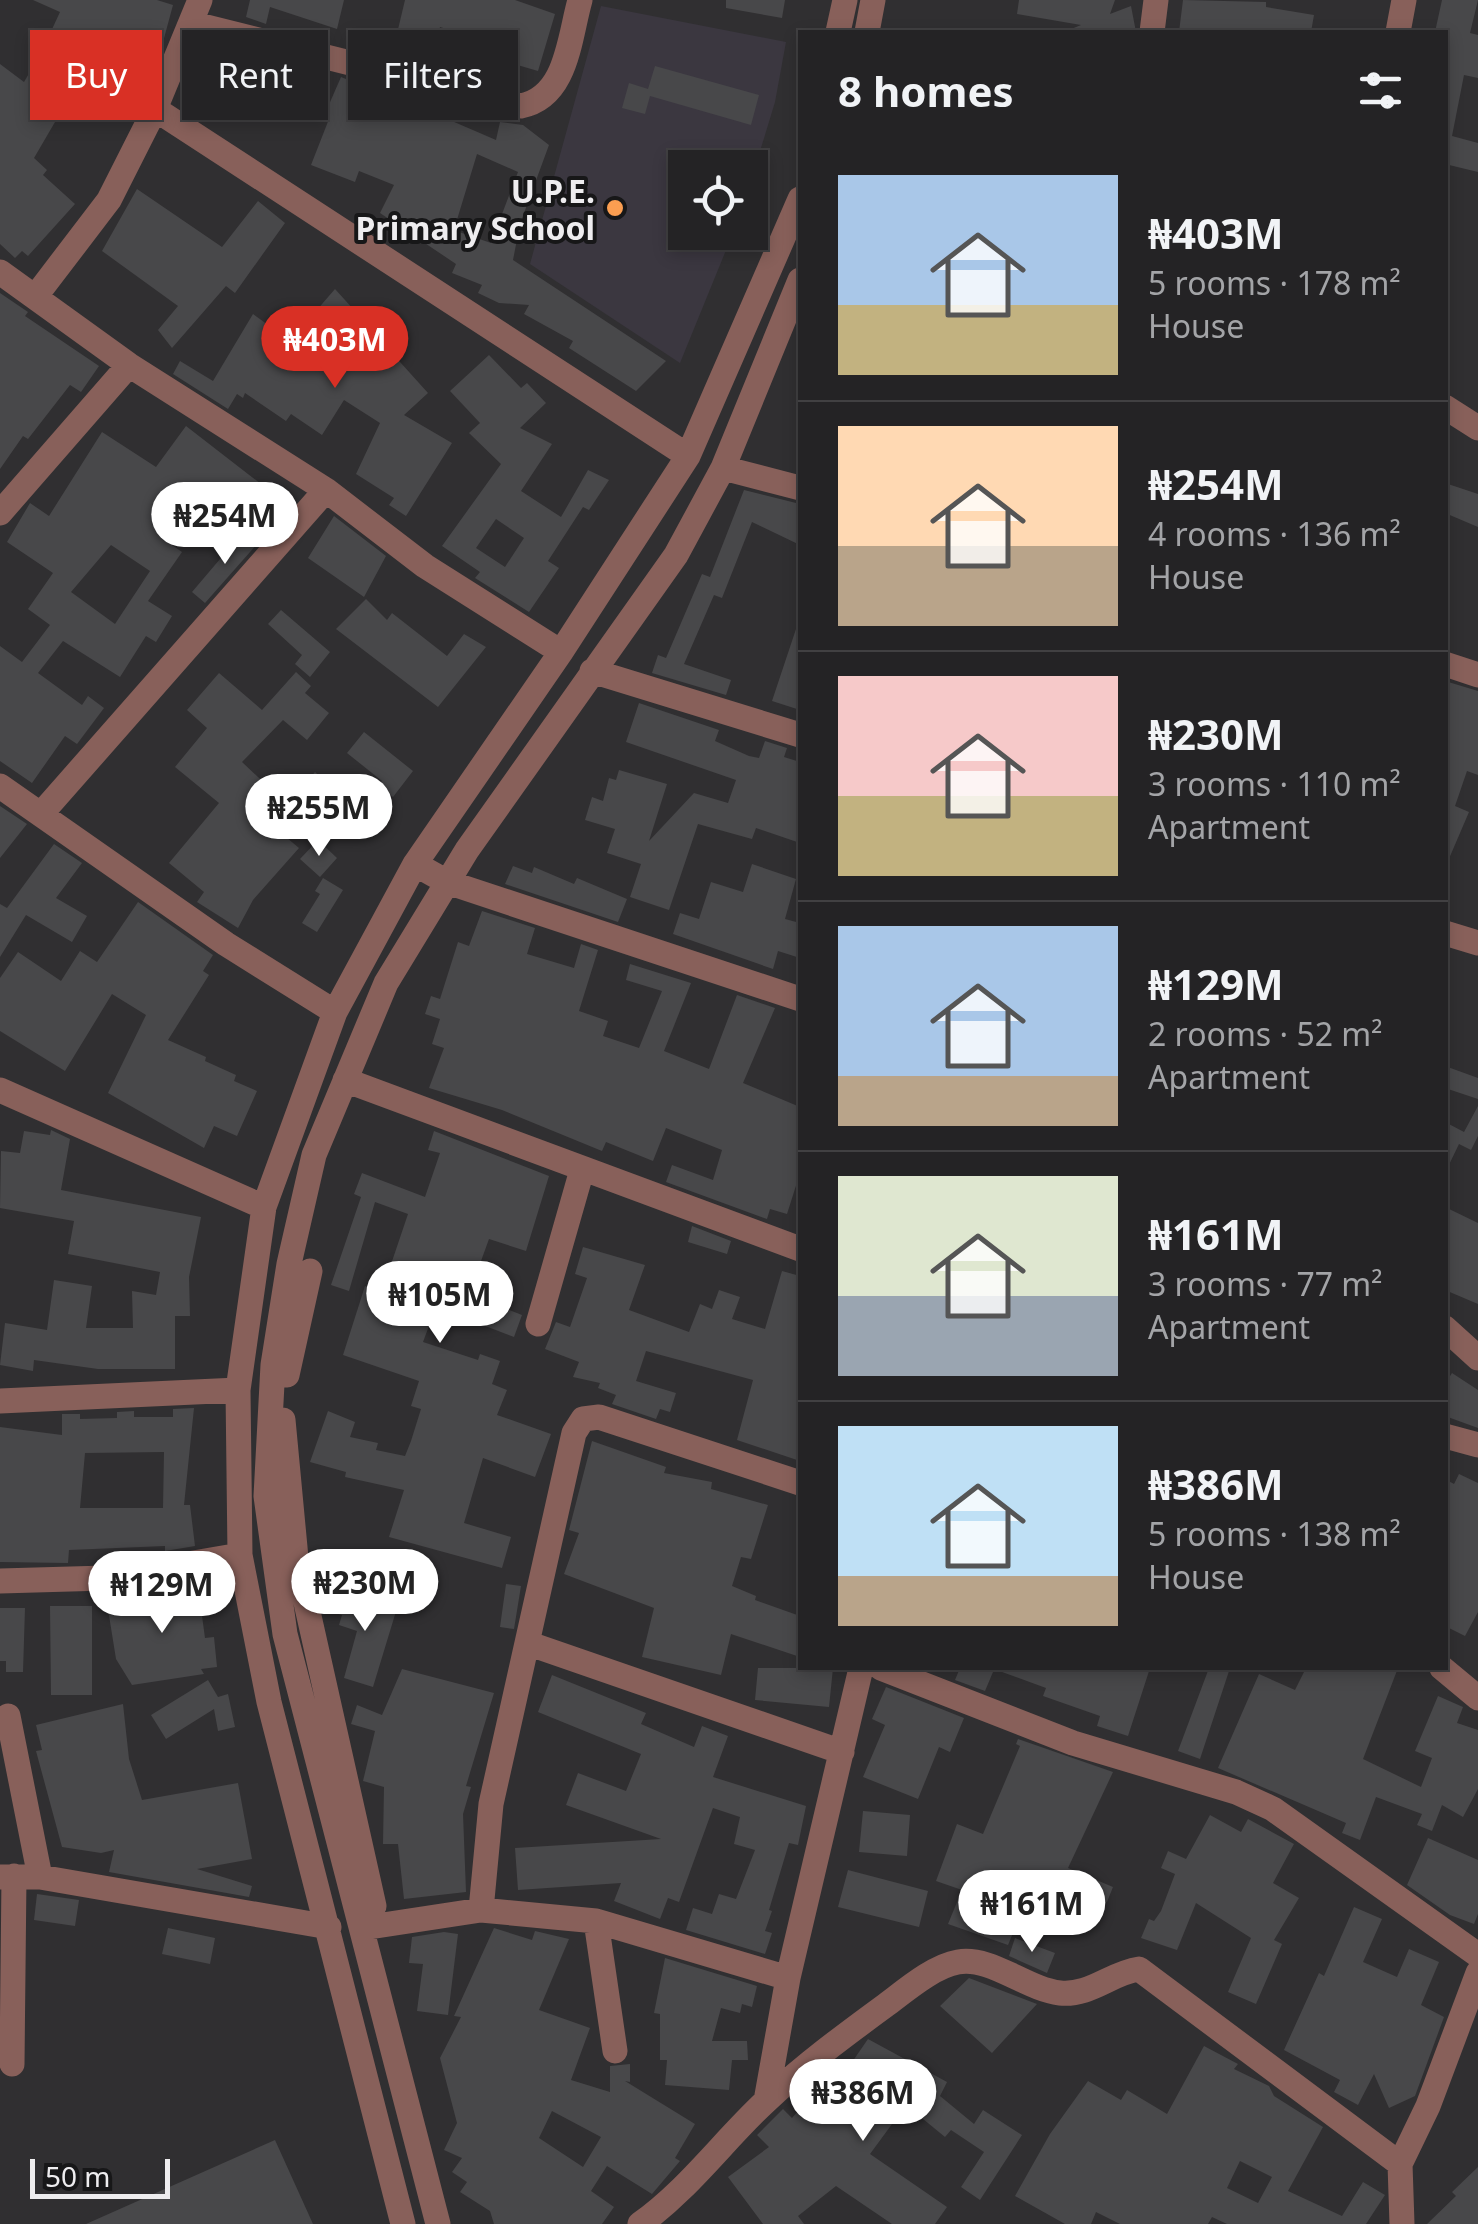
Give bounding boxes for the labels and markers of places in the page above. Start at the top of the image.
place label: U.P.E. Primary School [356,169,595,249]
marker: U.P.E. Primary School [604,197,626,219]
pin: ₦403M [265,306,405,391]
pin: ₦254M [155,482,295,567]
pin: ₦255M [249,774,389,859]
pin: ₦105M [370,1261,510,1346]
pin: ₦230M [295,1549,435,1634]
pin: ₦129M [92,1551,232,1636]
pin: ₦161M [962,1870,1102,1955]
pin: ₦386M [793,2059,933,2144]

